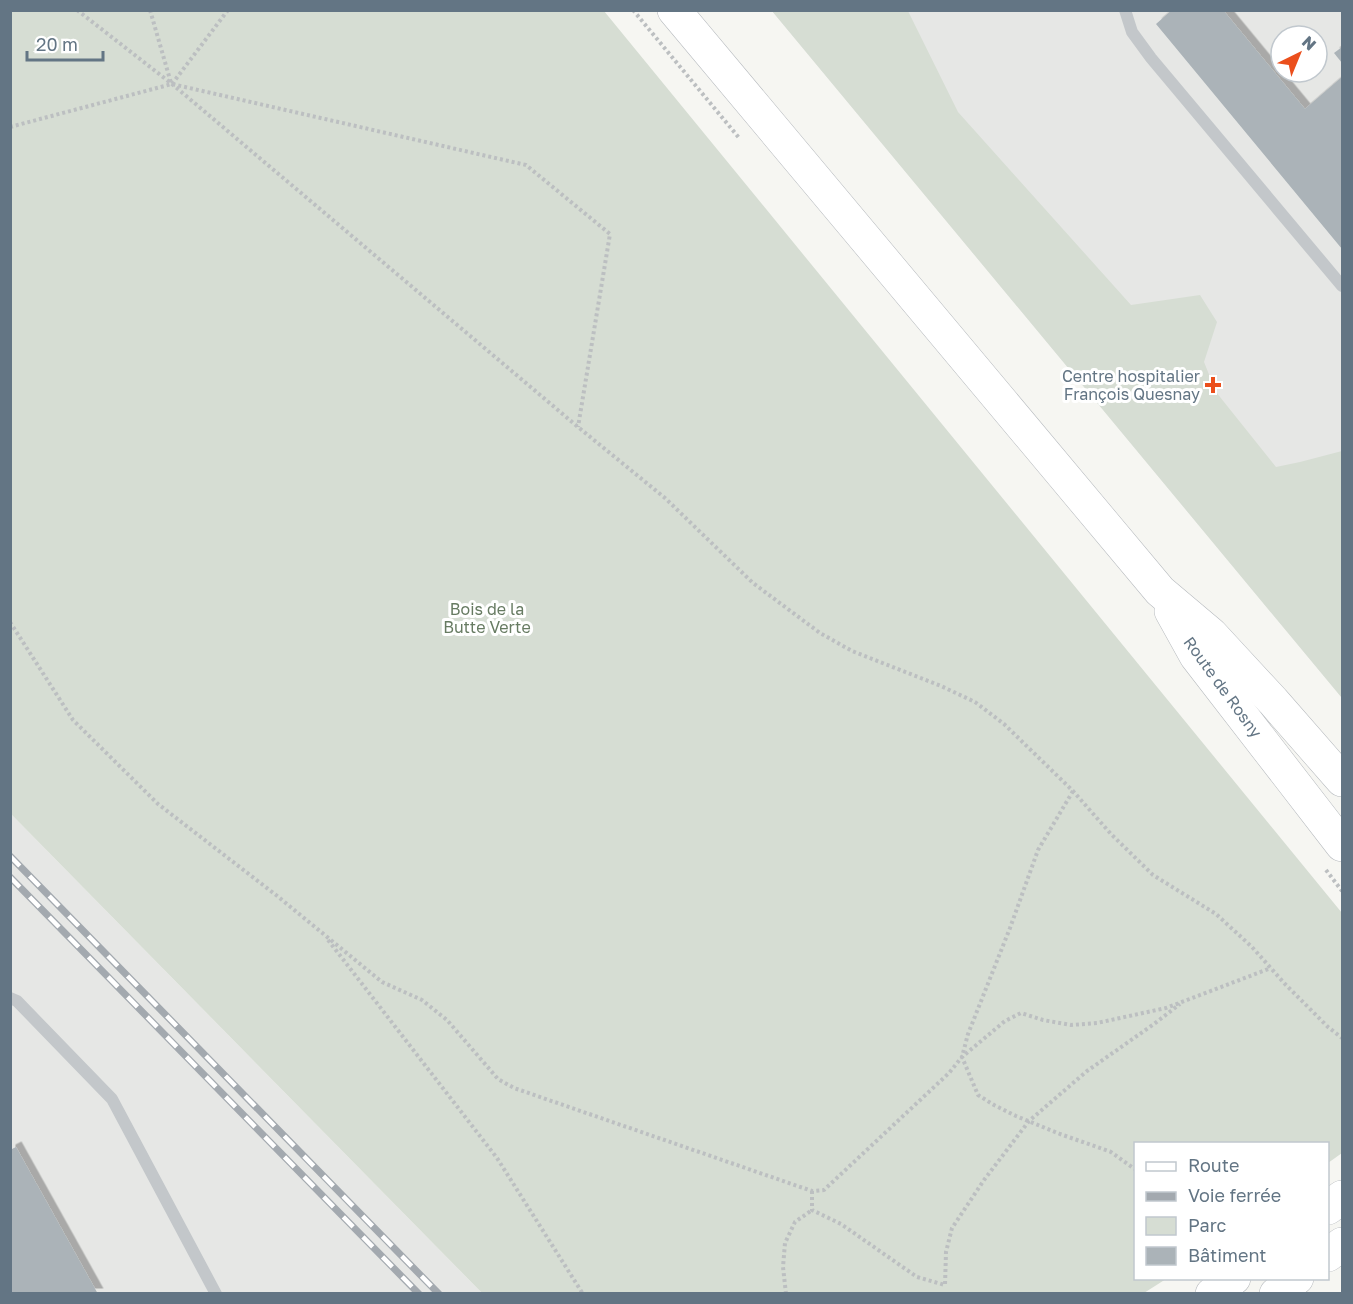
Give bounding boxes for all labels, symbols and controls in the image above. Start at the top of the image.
scale bar [27,24,104,62]
north arrow [1269,24,1329,84]
text: N [1298,32,1321,54]
text: 20 m [36,33,78,55]
place label: Centre hospitalier François Quesnay [1062,366,1200,404]
marker: Centre hospitalier François Quesnay [1204,376,1222,394]
park label: Bois de la Butte Verte [443,599,531,637]
street label: Route de Rosny [1180,633,1266,741]
legend [1134,1142,1329,1280]
text: Route [1188,1154,1239,1176]
text: Voie ferrée [1188,1184,1281,1206]
text: Parc [1188,1214,1227,1236]
text: Bâtiment [1188,1244,1267,1266]

